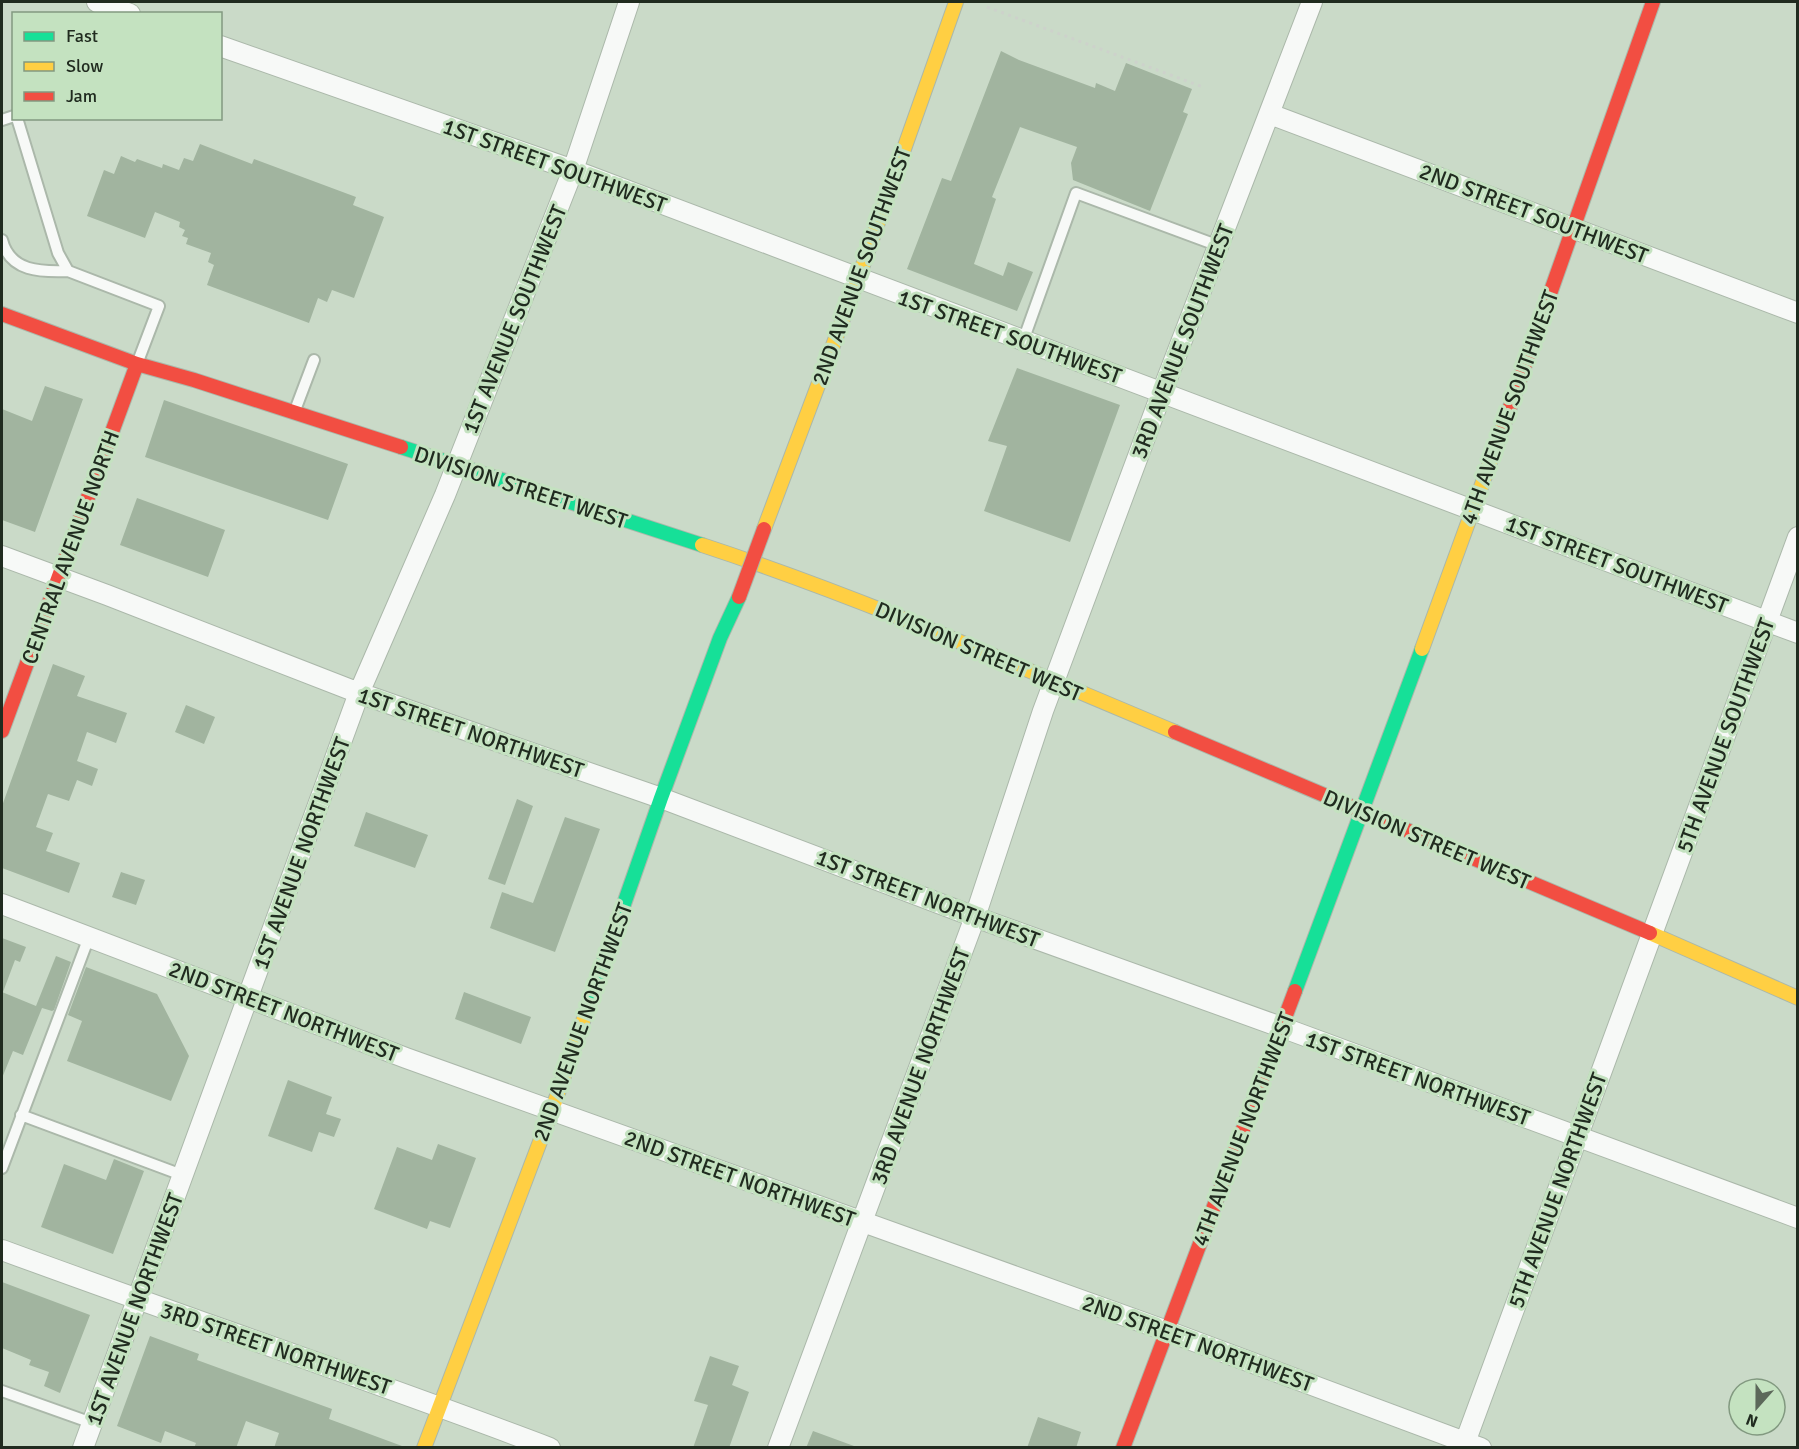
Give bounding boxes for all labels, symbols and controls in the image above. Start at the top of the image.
legend [12,12,222,120]
text: Fast [66,25,98,47]
text: Slow [66,55,103,77]
text: Jam [66,85,97,107]
street label: 1ST STREET SOUTHWEST [439,112,671,219]
street label: 2ND AVENUE SOUTHWEST [806,143,917,389]
street label: 2ND STREET SOUTHWEST [1416,157,1652,270]
street label: 1ST AVENUE SOUTHWEST [456,201,573,437]
street label: 3RD AVENUE SOUTHWEST [1125,220,1240,462]
street label: 1ST STREET SOUTHWEST [894,283,1126,390]
street label: 4TH AVENUE SOUTHWEST [1454,286,1565,528]
street label: CENTRAL AVENUE NORTH [16,427,125,668]
street label: DIVISION STREET WEST [411,440,631,535]
street label: 1ST STREET SOUTHWEST [1502,510,1732,619]
street label: DIVISION STREET WEST [871,596,1087,707]
street label: 5TH AVENUE SOUTHWEST [1670,614,1781,856]
street label: 1ST STREET NORTHWEST [354,681,587,784]
street label: 1ST AVENUE NORTHWEST [247,733,356,973]
street label: DIVISION STREET WEST [1319,784,1535,895]
street label: 1ST STREET NORTHWEST [812,843,1043,954]
street label: 2ND AVENUE NORTHWEST [527,899,638,1145]
street label: 3RD AVENUE NORTHWEST [865,944,976,1188]
street label: 2ND STREET NORTHWEST [165,955,403,1068]
street label: 4TH AVENUE NORTHWEST [1186,1008,1301,1250]
street label: 1ST STREET NORTHWEST [1302,1025,1534,1132]
street label: 5TH AVENUE NORTHWEST [1502,1069,1613,1312]
street label: 2ND STREET NORTHWEST [621,1124,859,1233]
street label: 1ST AVENUE NORTHWEST [80,1189,189,1429]
street label: 2ND STREET NORTHWEST [1079,1289,1317,1398]
street label: 3RD STREET NORTHWEST [157,1296,395,1401]
north arrow [1727,1377,1787,1437]
text: N [1743,1409,1761,1431]

